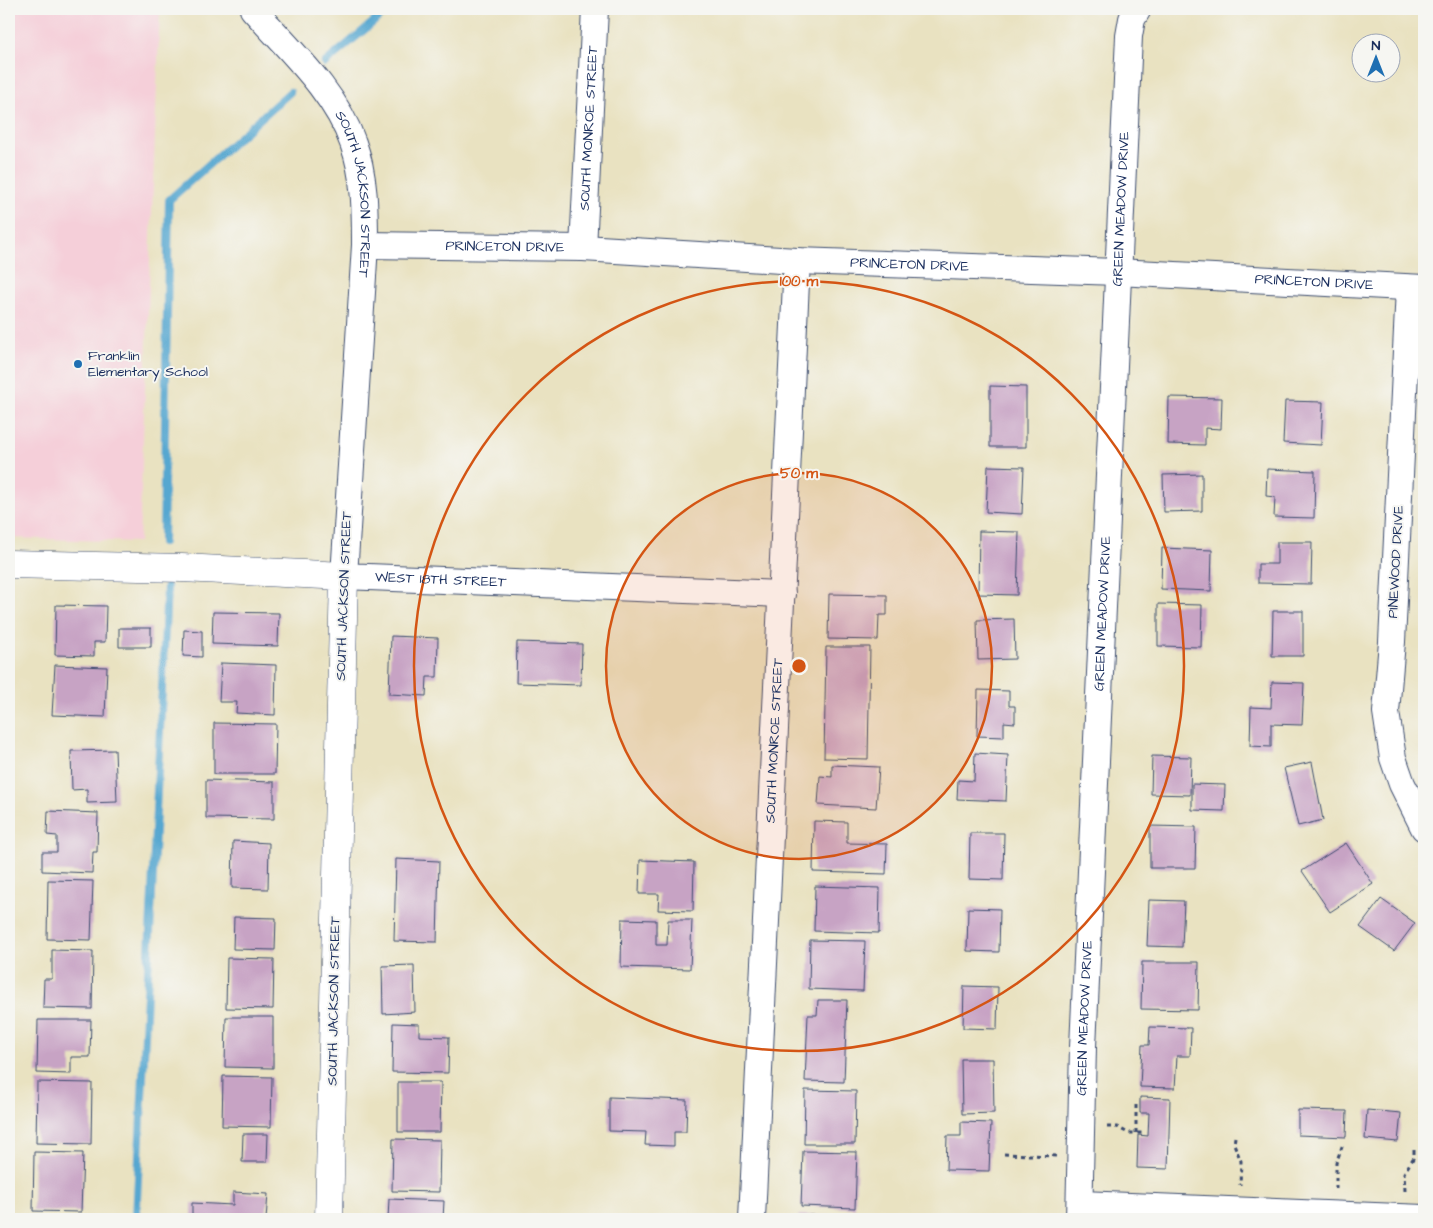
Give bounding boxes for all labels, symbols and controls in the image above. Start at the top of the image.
north arrow [1350,32,1400,82]
text: N [1372,36,1381,56]
street label: SOUTH MONROE STREET [575,45,603,211]
street label: SOUTH JACKSON STREET [330,107,375,278]
street label: GREEN MEADOW DRIVE [1108,130,1135,287]
street label: PRINCETON DRIVE [445,236,565,258]
street label: PRINCETON DRIVE [850,253,970,277]
street label: PRINCETON DRIVE [1254,269,1375,295]
text: 100 m [780,271,819,292]
place label: Franklin Elementary School [88,346,208,382]
marker: Franklin Elementary School [72,358,84,370]
text: 50 m [780,463,818,484]
street label: PINEWOOD DRIVE [1383,504,1409,619]
street label: SOUTH JACKSON STREET [331,511,357,681]
street label: GREEN MEADOW DRIVE [1089,535,1116,691]
street label: WEST 18TH STREET [374,567,507,593]
street label: SOUTH MONROE STREET [761,657,788,823]
centre of rings [790,657,808,675]
street label: SOUTH JACKSON STREET [323,916,345,1086]
street label: GREEN MEADOW DRIVE [1072,939,1098,1096]

